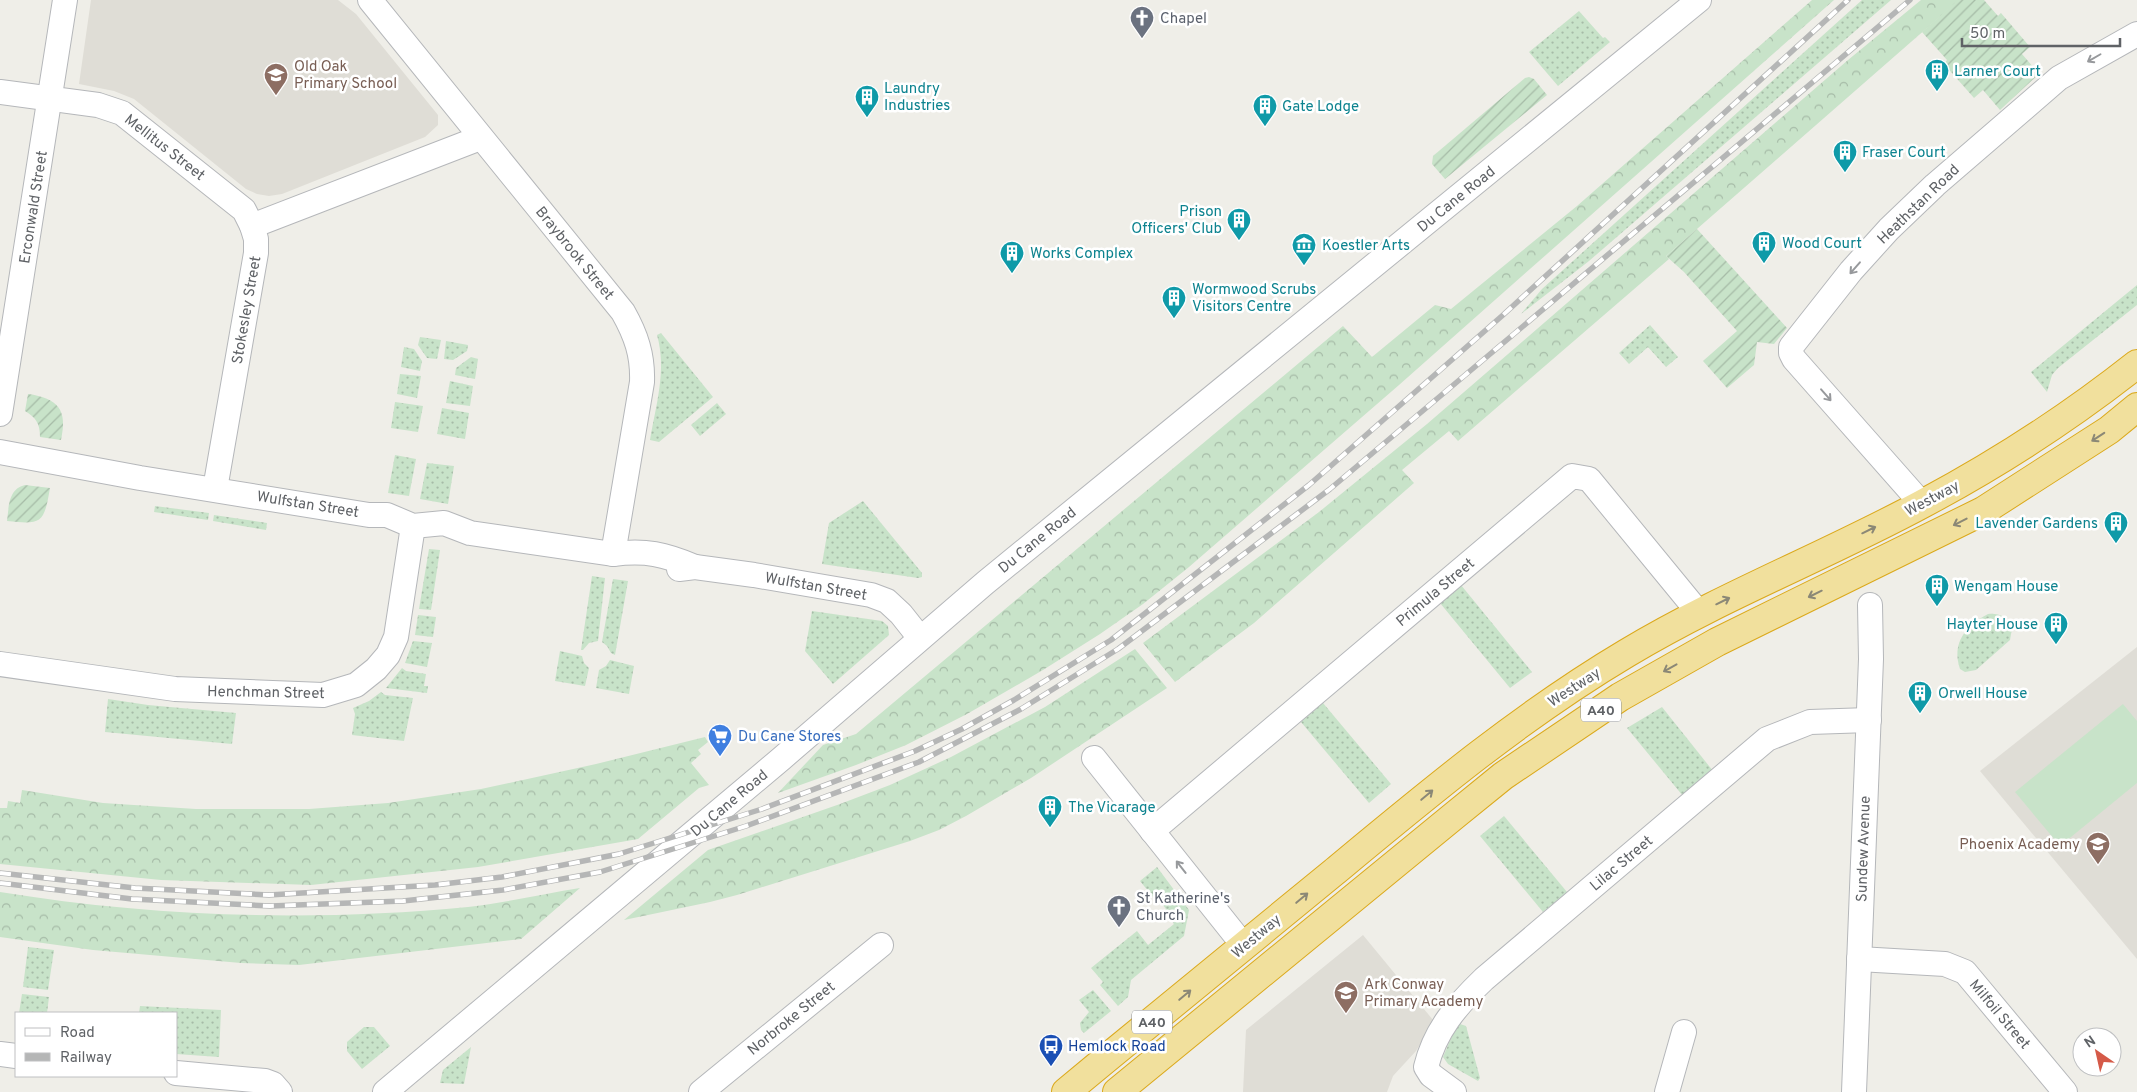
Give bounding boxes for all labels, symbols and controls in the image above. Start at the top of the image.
church icon: Chapel [1129,5,1155,39]
place label: Chapel [1160,10,1207,29]
scale bar [1962,15,2120,47]
text: 50 m [1970,25,2005,44]
one-way arrow [2088,53,2102,63]
place label: Old Oak Primary School [294,58,397,94]
building icon: Larner Court [1924,58,1950,92]
school or university icon: Old Oak Primary School [263,62,289,96]
place label: Larner Court [1954,63,2041,82]
place label: Laundry Industries [884,80,950,116]
building icon: Laundry Industries [854,84,880,118]
building icon: Gate Lodge [1252,93,1278,127]
place label: Gate Lodge [1282,98,1359,117]
street label: Mellitus Street [120,111,208,186]
building icon: Fraser Court [1832,139,1858,173]
place label: Fraser Court [1862,144,1946,163]
street label: Erconwald Street [16,149,53,265]
street label: Heathstan Road [1874,161,1964,249]
street label: Du Cane Road [1414,163,1500,237]
street label: Braybrook Street [530,203,617,305]
place label: Prison Officers' Club [1131,203,1222,239]
building icon: Prison Officers' Club [1226,207,1252,241]
building icon: Wood Court [1751,230,1777,264]
museum icon: Koestler Arts [1291,232,1317,266]
place label: Wood Court [1782,235,1862,254]
place label: Koestler Arts [1322,237,1410,256]
building icon: Works Complex [999,240,1025,274]
place label: Works Complex [1030,245,1134,264]
street label: Stokesley Street [229,255,266,366]
one-way arrow [1849,261,1861,274]
place label: Wormwood Scrubs Visitors Centre [1192,281,1316,317]
building icon: Wormwood Scrubs Visitors Centre [1161,285,1187,319]
one-way arrow [1820,388,1832,401]
one-way arrow [2092,432,2106,442]
street label: Westway [1902,477,1963,522]
street label: Wulfstan Street [255,488,360,523]
street label: Du Cane Road [995,504,1081,578]
building icon: Lavender Gardens [2103,510,2129,544]
place label: Lavender Gardens [1975,515,2098,534]
one-way arrow [1953,517,1968,527]
one-way arrow [1862,525,1877,535]
street label: Primula Street [1393,555,1479,632]
street label: Wulfstan Street [763,569,868,606]
building icon: Wengam House [1924,573,1950,607]
place label: Wengam House [1954,578,2058,597]
one-way arrow [1807,589,1822,599]
one-way arrow [1715,595,1730,605]
building icon: Hayter House [2043,611,2069,645]
place label: Hayter House [1947,616,2038,635]
street label: Westway [1545,664,1605,712]
one-way arrow [1663,664,1678,673]
building icon: Orwell House [1907,680,1933,714]
street label: Henchman Street [207,683,325,704]
place label: Orwell House [1938,685,2027,704]
road number: A40 [1581,698,1621,722]
supermarket icon: Du Cane Stores [707,723,733,757]
place label: Du Cane Stores [738,728,841,747]
street label: Du Cane Road [687,766,772,842]
one-way arrow [1420,789,1433,800]
building icon: The Vicarage [1037,794,1063,828]
street label: Sundew Avenue [1853,796,1876,903]
place label: The Vicarage [1068,799,1156,818]
school or university icon: Phoenix Academy [2085,831,2111,865]
street label: Lilac Street [1587,832,1657,896]
place label: Phoenix Academy [1959,836,2080,855]
one-way arrow [1176,860,1186,874]
place label: St Katherine's Church [1136,890,1230,926]
one-way arrow [1295,893,1308,904]
church icon: St Katherine's Church [1106,894,1132,928]
street label: Westway [1228,911,1286,963]
place label: Ark Conway Primary Academy [1364,976,1484,1012]
street label: Milfoil Street [1964,976,2034,1054]
street label: Norbroke Street [744,978,840,1060]
school or university icon: Ark Conway Primary Academy [1333,980,1359,1014]
one-way arrow [1179,989,1192,1000]
road number: A40 [1132,1010,1172,1034]
legend [15,1012,178,1077]
text: Road [60,1024,95,1043]
north arrow [2072,1027,2122,1077]
bus stop icon: Hemlock Road [1038,1033,1064,1067]
text: N [2082,1033,2099,1052]
place label: Hemlock Road [1068,1038,1166,1057]
text: Railway [60,1049,112,1068]

